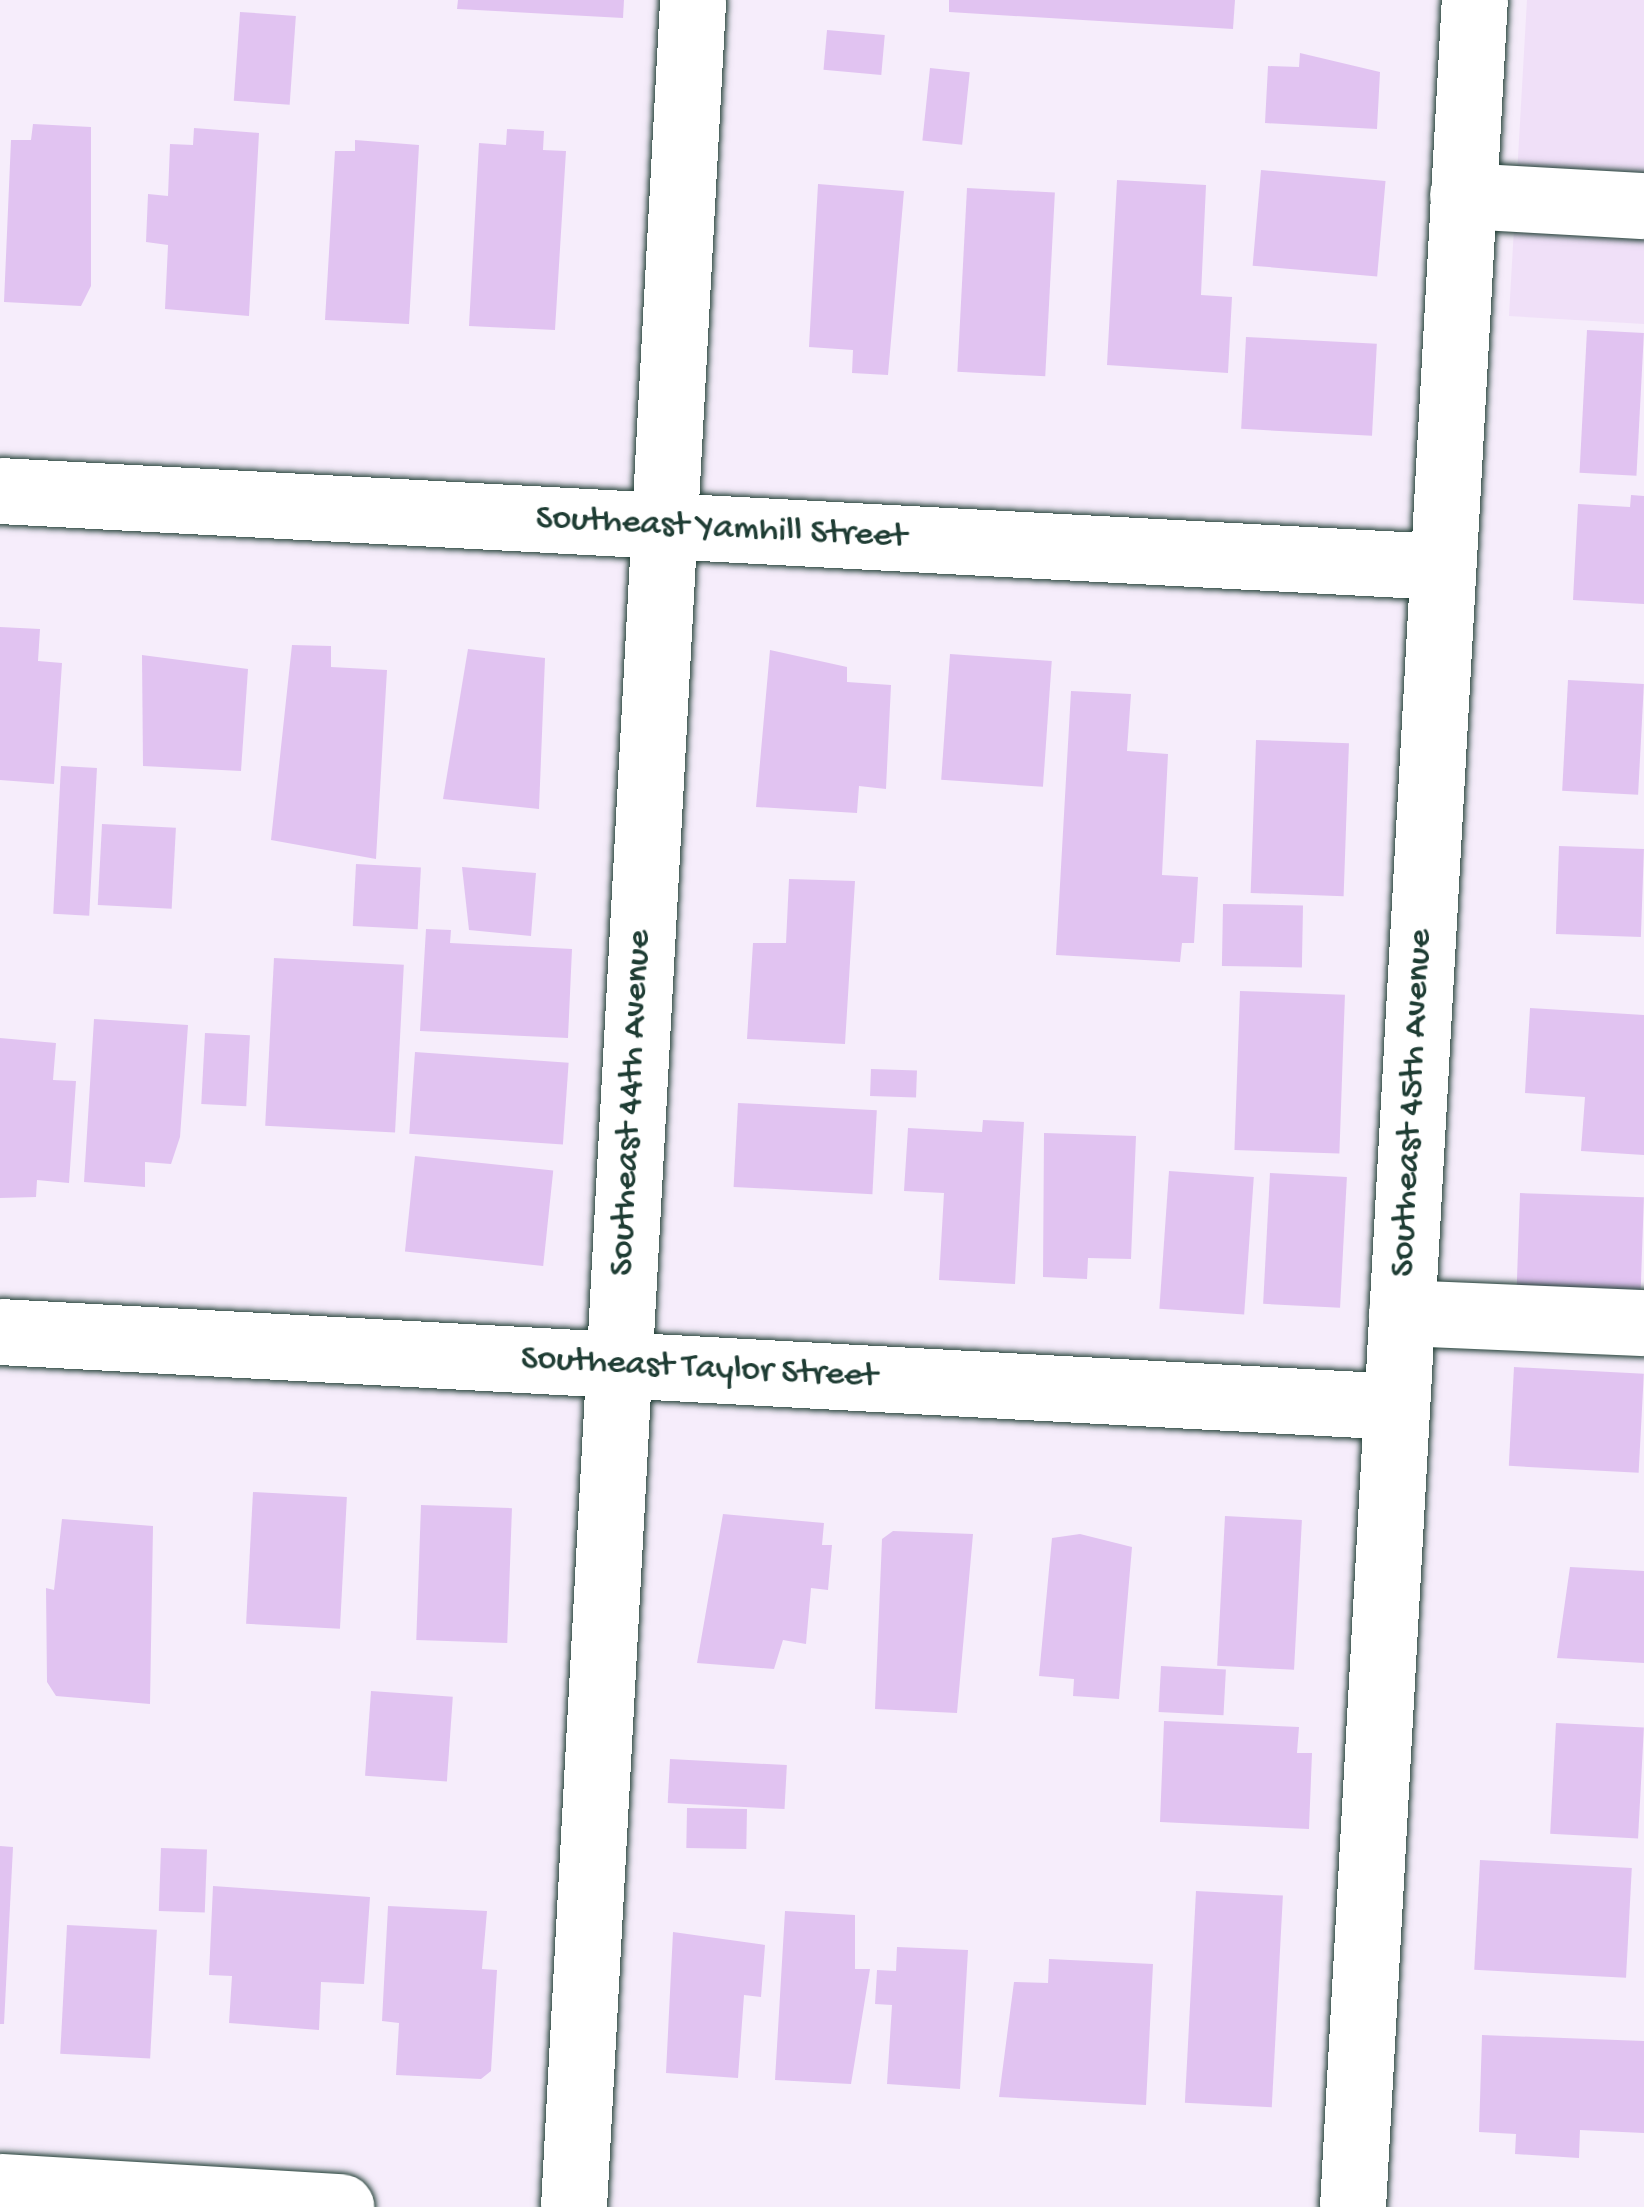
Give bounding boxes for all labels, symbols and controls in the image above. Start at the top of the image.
street label: Southeast Yamhill Street [535,498,907,560]
street label: Southeast 45th Avenue [1382,928,1444,1278]
street label: Southeast 44th Avenue [601,929,663,1277]
street label: Southeast Taylor Street [520,1338,878,1400]

